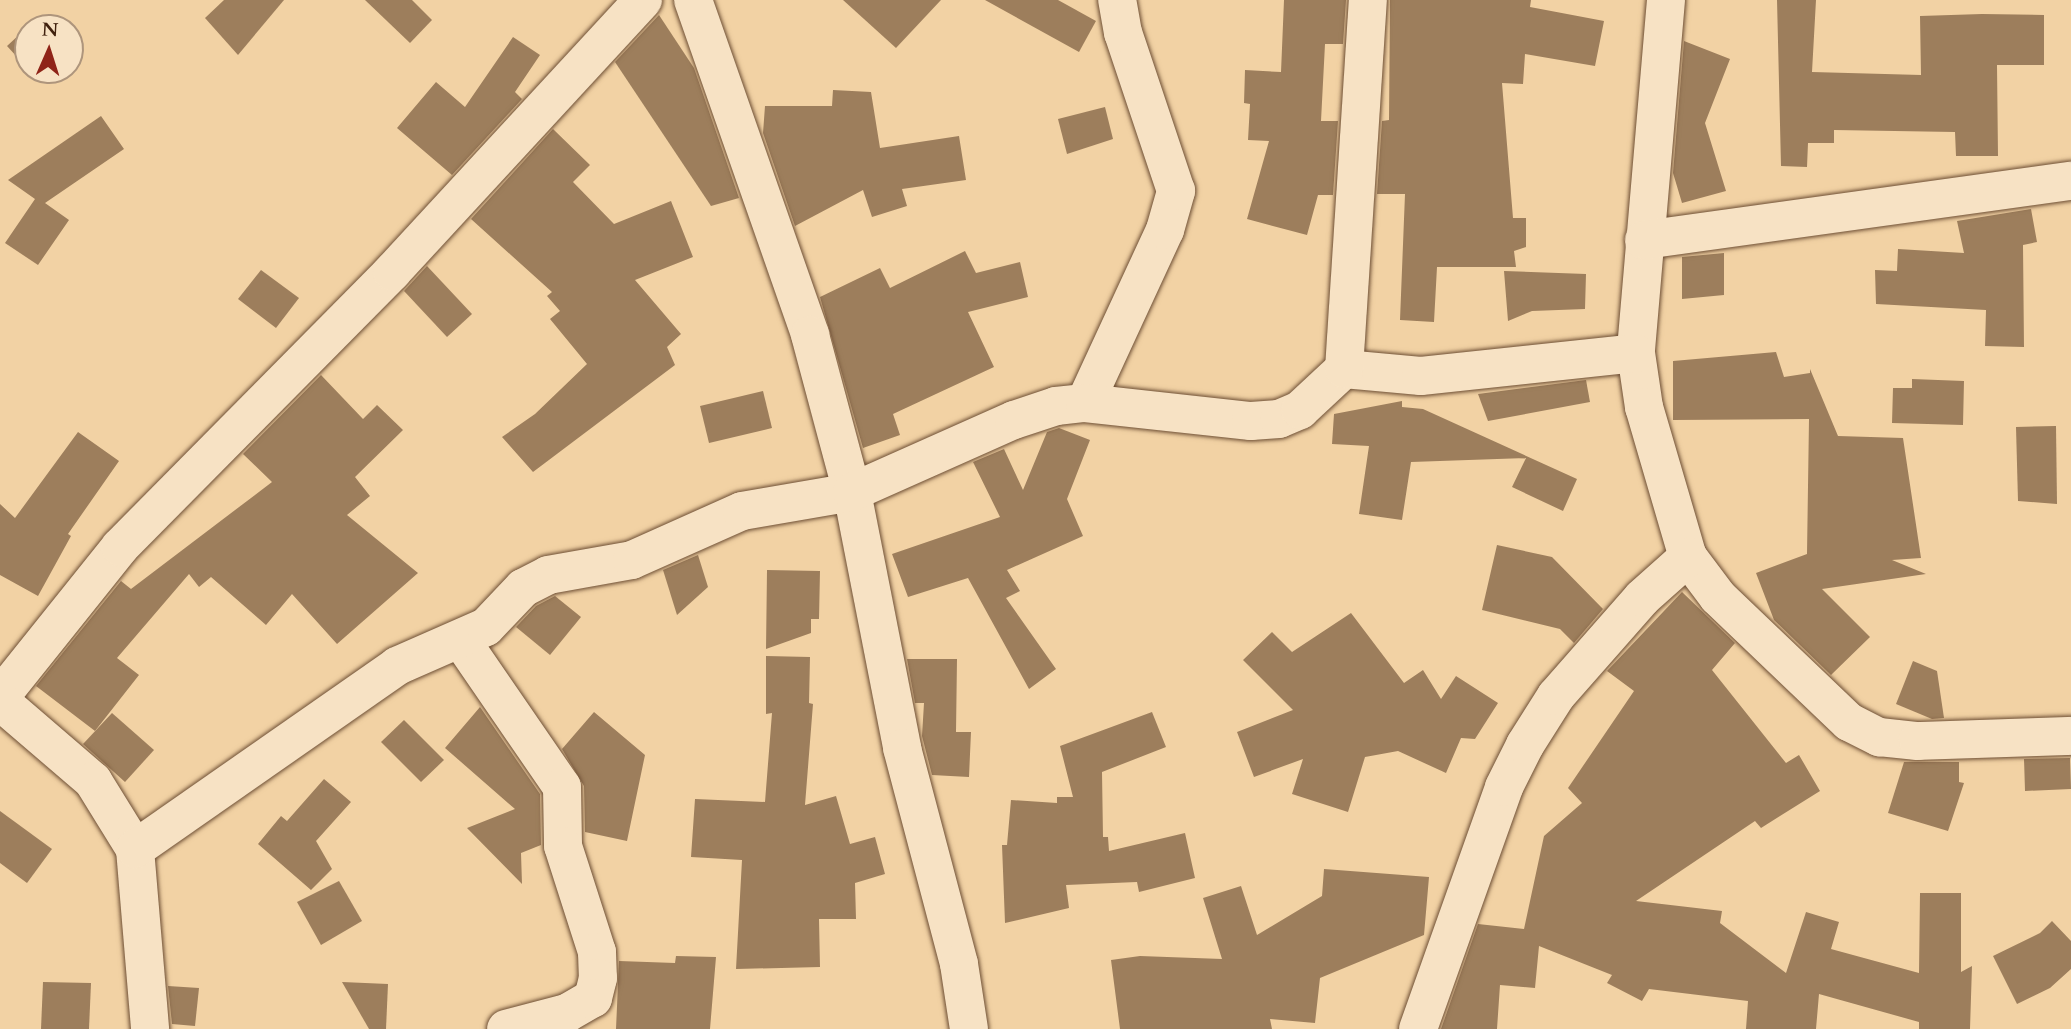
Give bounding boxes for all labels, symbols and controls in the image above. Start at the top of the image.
north arrow [14,14,84,84]
text: N [41,17,59,43]

